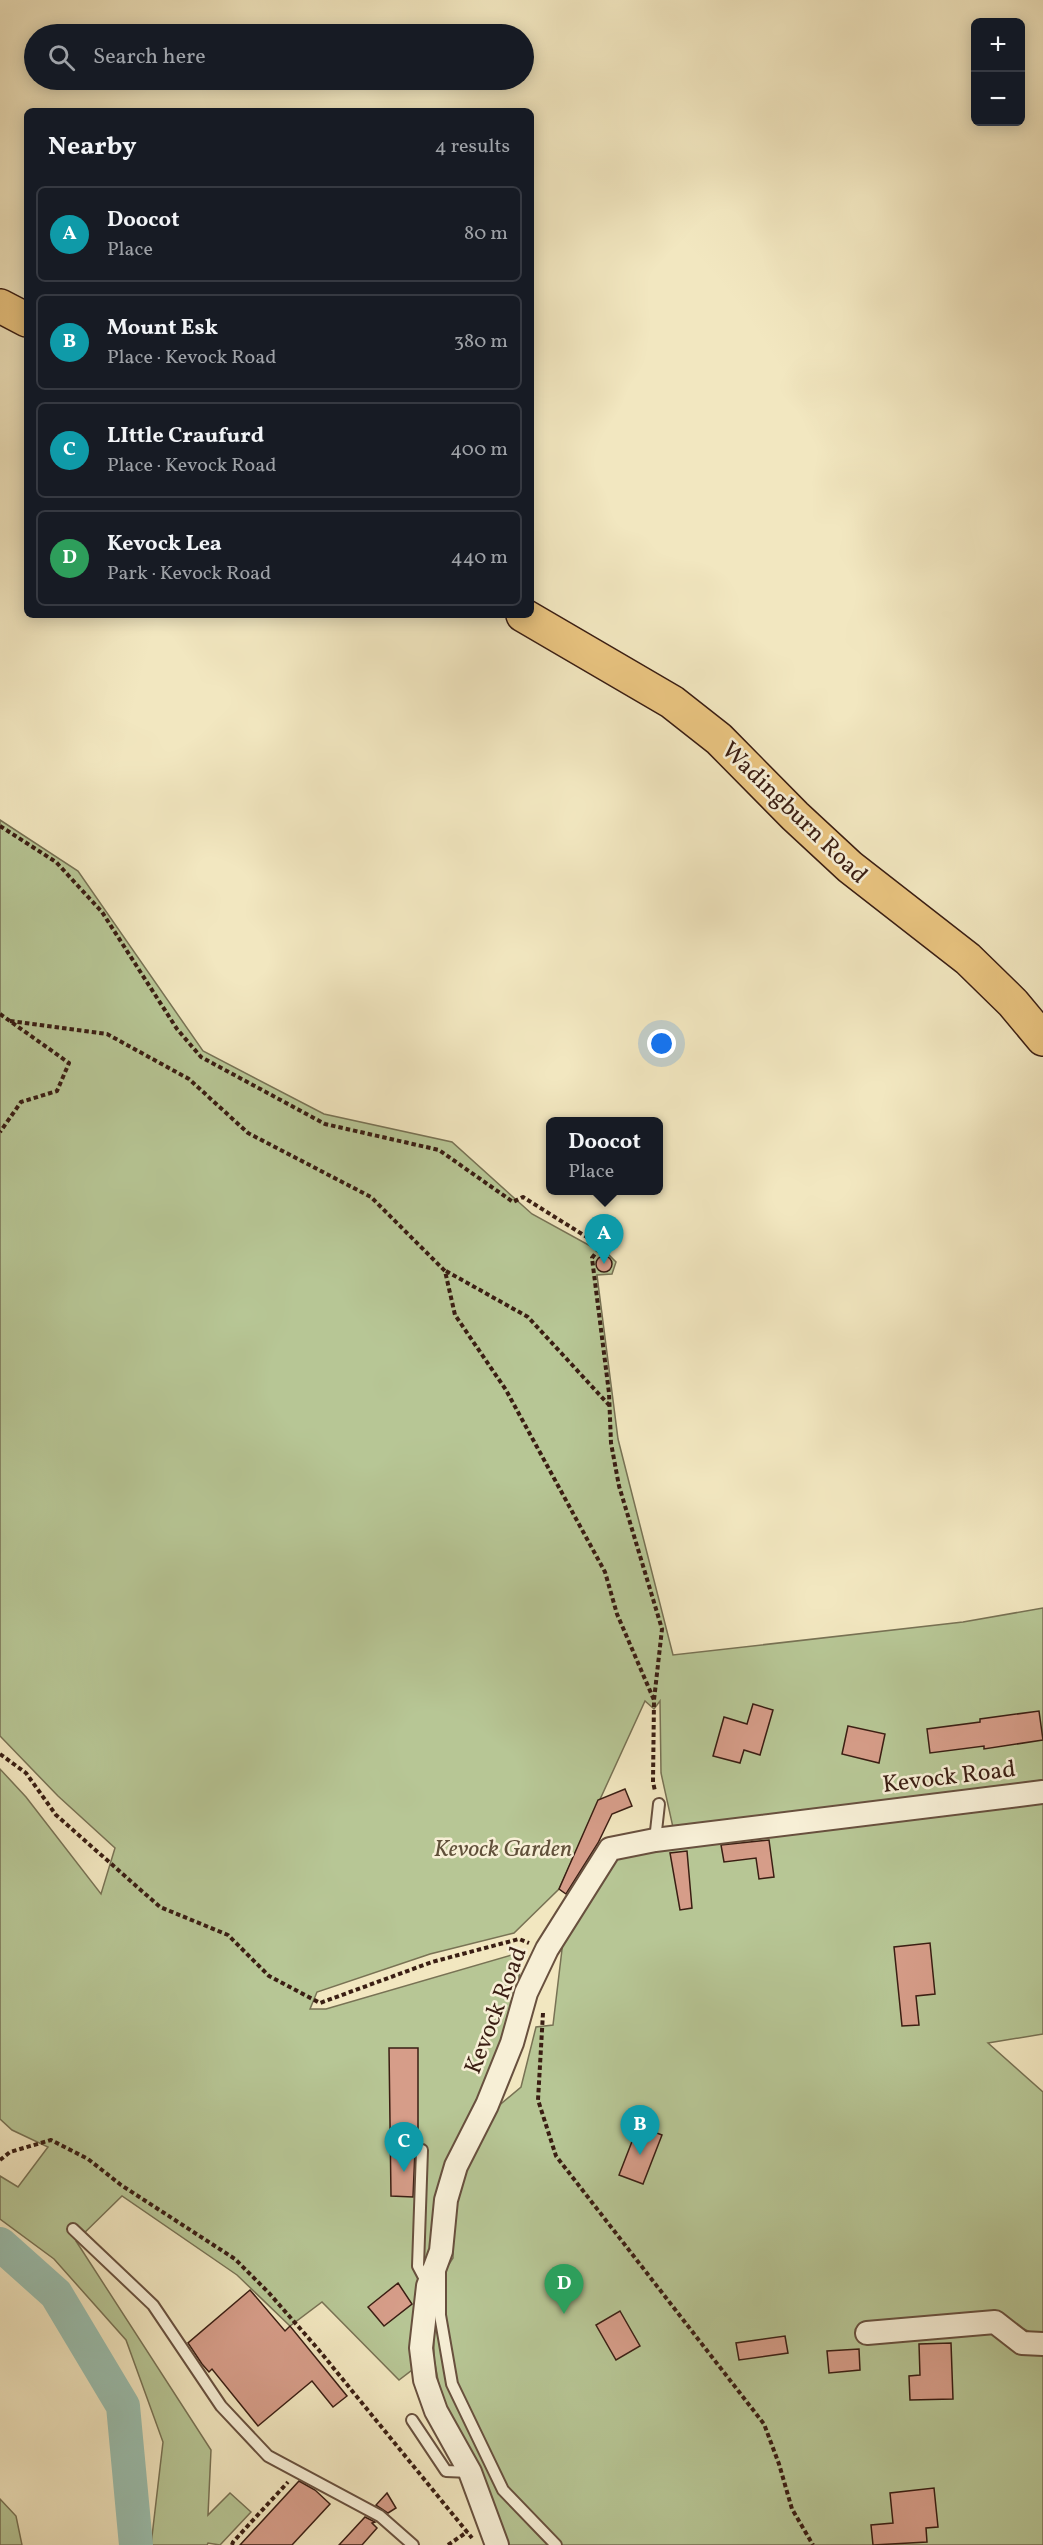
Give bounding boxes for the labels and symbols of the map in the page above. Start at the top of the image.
street label: Wadingburn Road [713,735,874,892]
your location [647,1029,676,1058]
pin: A [584,1214,624,1264]
street label: Kevock Road [881,1753,1018,1803]
park label: Kevock Garden [434,1833,572,1867]
street label: Kevock Road [457,1942,537,2079]
pin: B [620,2106,660,2155]
pin: C [384,2122,424,2172]
pin: D [544,2264,584,2314]

